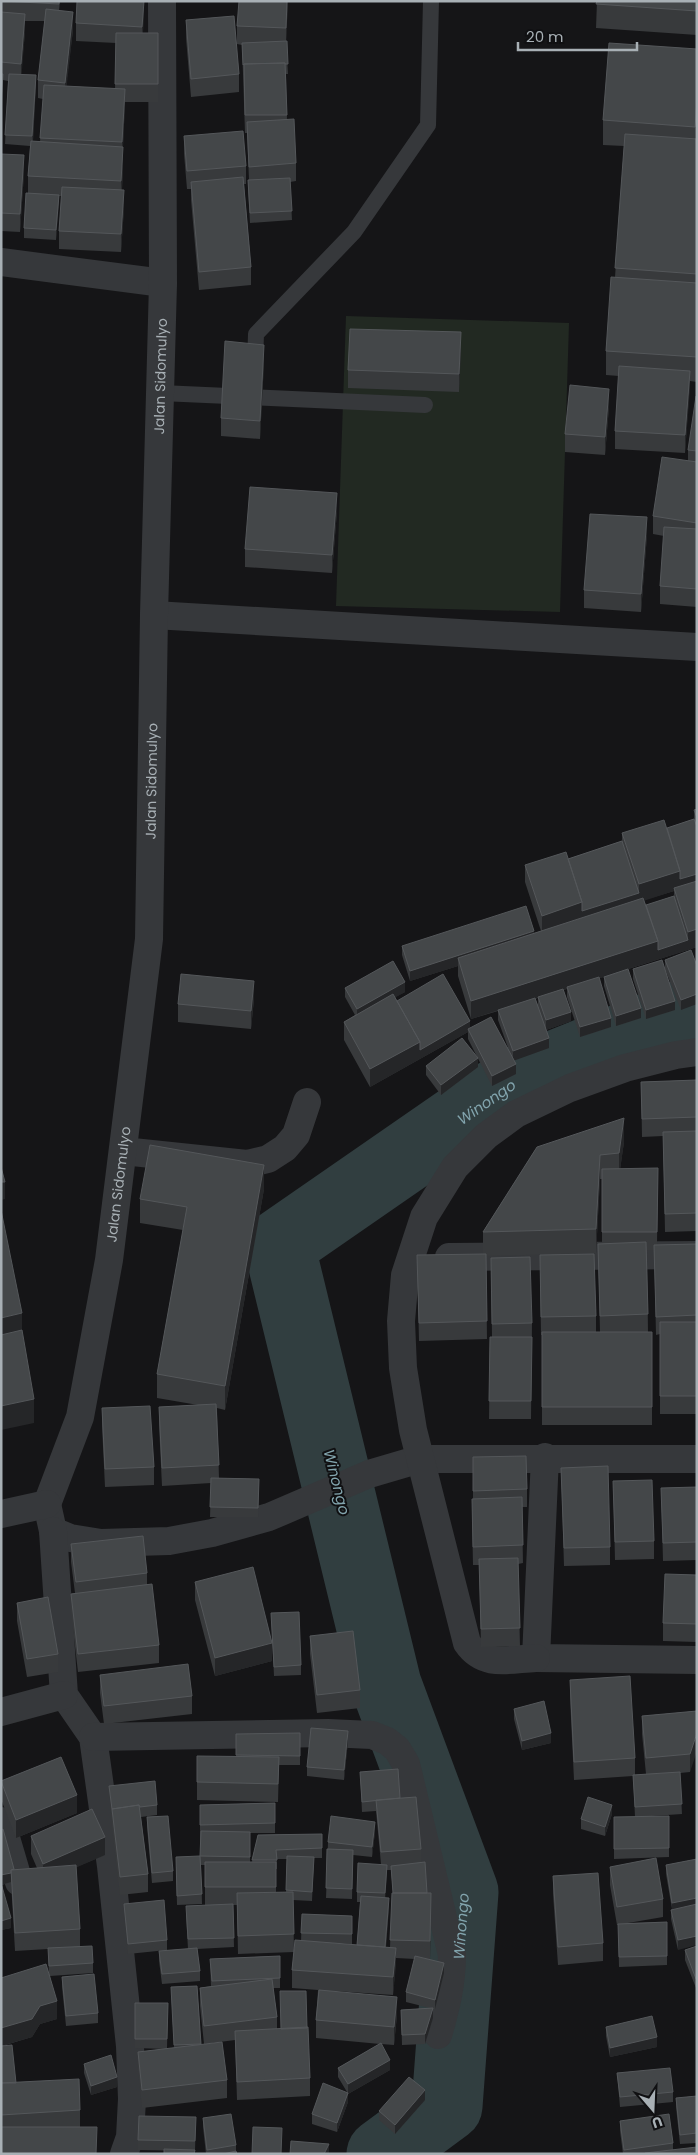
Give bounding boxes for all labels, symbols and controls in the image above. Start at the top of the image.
scale bar [518,20,637,52]
text: 20 m [526,26,564,47]
street label: Jalan Sidomulyo [149,318,172,435]
street label: Jalan Sidomulyo [141,723,162,840]
water label: Winongo [453,1074,520,1129]
street label: Jalan Sidomulyo [101,1125,136,1243]
water label: Winongo [319,1447,355,1517]
water label: Winongo [447,1892,473,1960]
north arrow [628,2085,678,2135]
text: U [649,2111,665,2133]

